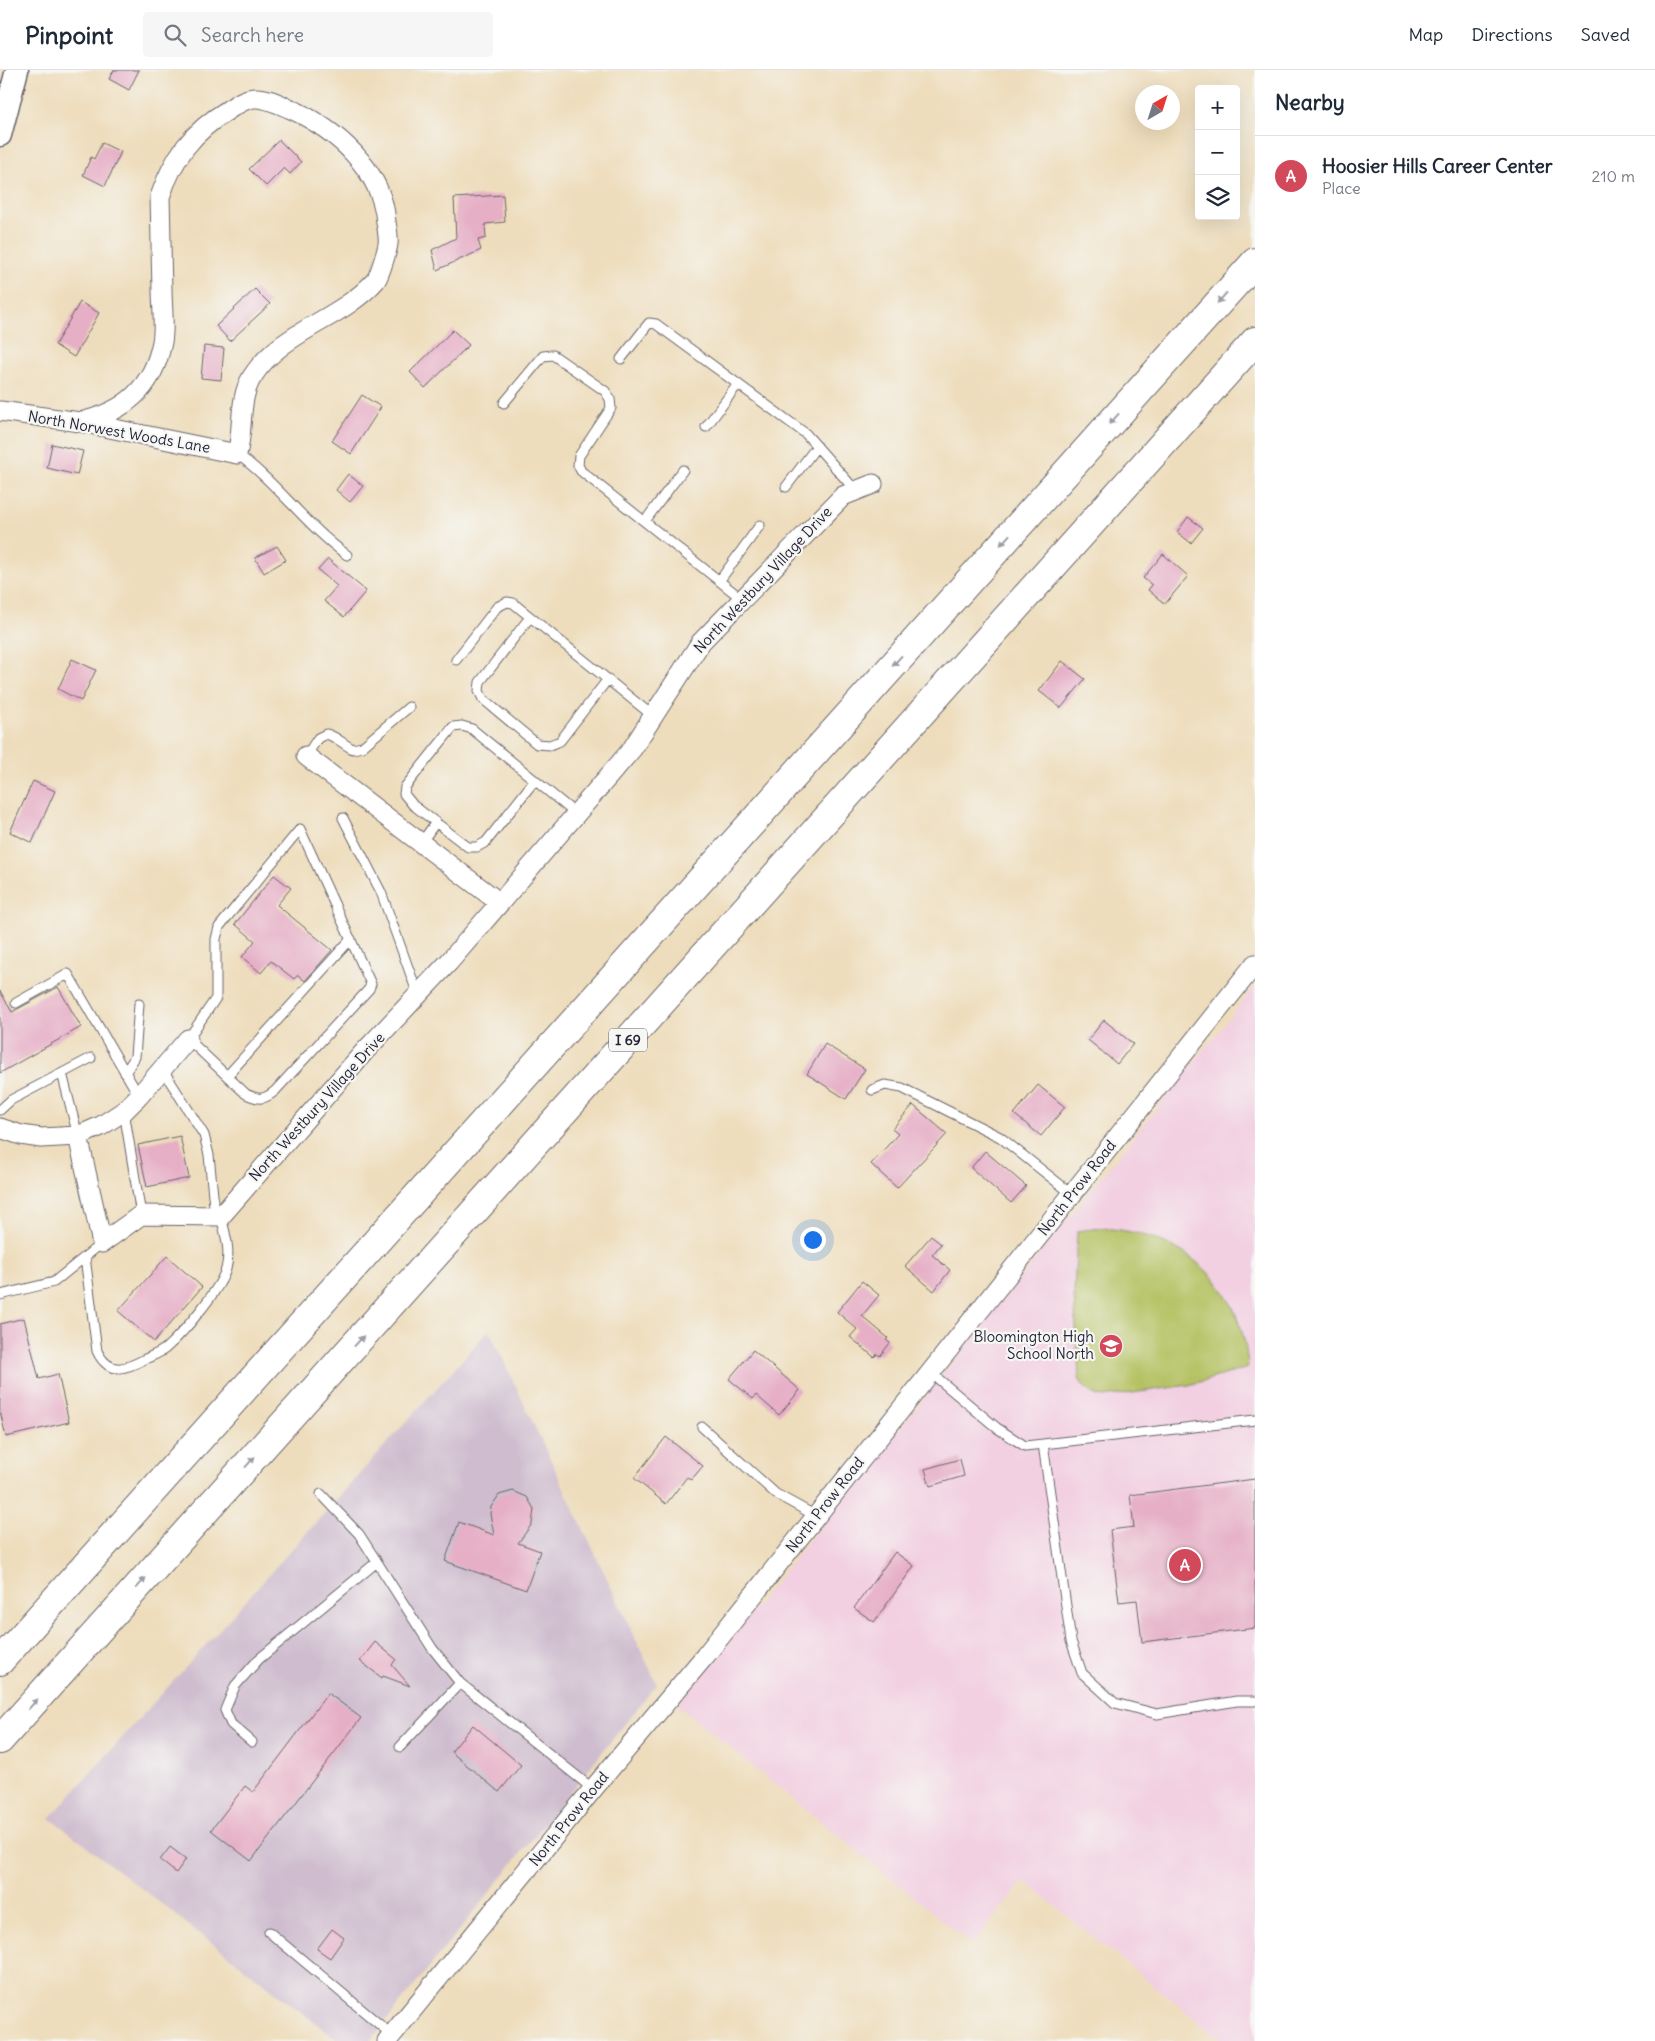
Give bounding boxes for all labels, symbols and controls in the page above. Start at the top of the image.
search box [143,12,493,57]
text: Pinpoint [25,20,113,50]
icon: search [161,21,189,49]
text: Search here [201,23,304,47]
text: Map [1408,23,1443,46]
text: Directions [1471,23,1553,46]
text: Saved [1581,23,1630,46]
north arrow [1135,85,1180,130]
map controls [1195,85,1240,220]
button: + [1195,85,1240,130]
text: Nearby [1275,89,1345,116]
button: − [1195,130,1240,175]
text: Hoosier Hills Career Center [1322,154,1552,178]
text: A [1286,166,1296,186]
text: 210 m [1592,166,1635,186]
button: layers [1195,175,1240,220]
text: Place [1322,178,1361,198]
one-way arrow [1217,292,1228,305]
street label: North Norwest Woods Lane [26,406,212,457]
one-way arrow [1108,412,1120,424]
street label: North Westbury Village Drive [690,502,836,657]
one-way arrow [999,533,1011,545]
one-way arrow [891,654,903,666]
street label: North Westbury Village Drive [245,1028,389,1185]
road number: I 69 [609,1028,647,1052]
street label: North Prow Road [1033,1136,1120,1239]
your location [800,1227,826,1253]
place label: Bloomington High School North [973,1327,1094,1363]
school or university icon: Bloomington High School North [1098,1333,1124,1359]
one-way arrow [353,1335,364,1348]
street label: North Prow Road [781,1453,868,1556]
one-way arrow [244,1457,256,1469]
pin: A [1169,1546,1201,1584]
one-way arrow [136,1577,147,1590]
one-way arrow [27,1697,38,1710]
street label: North Prow Road [525,1767,613,1870]

